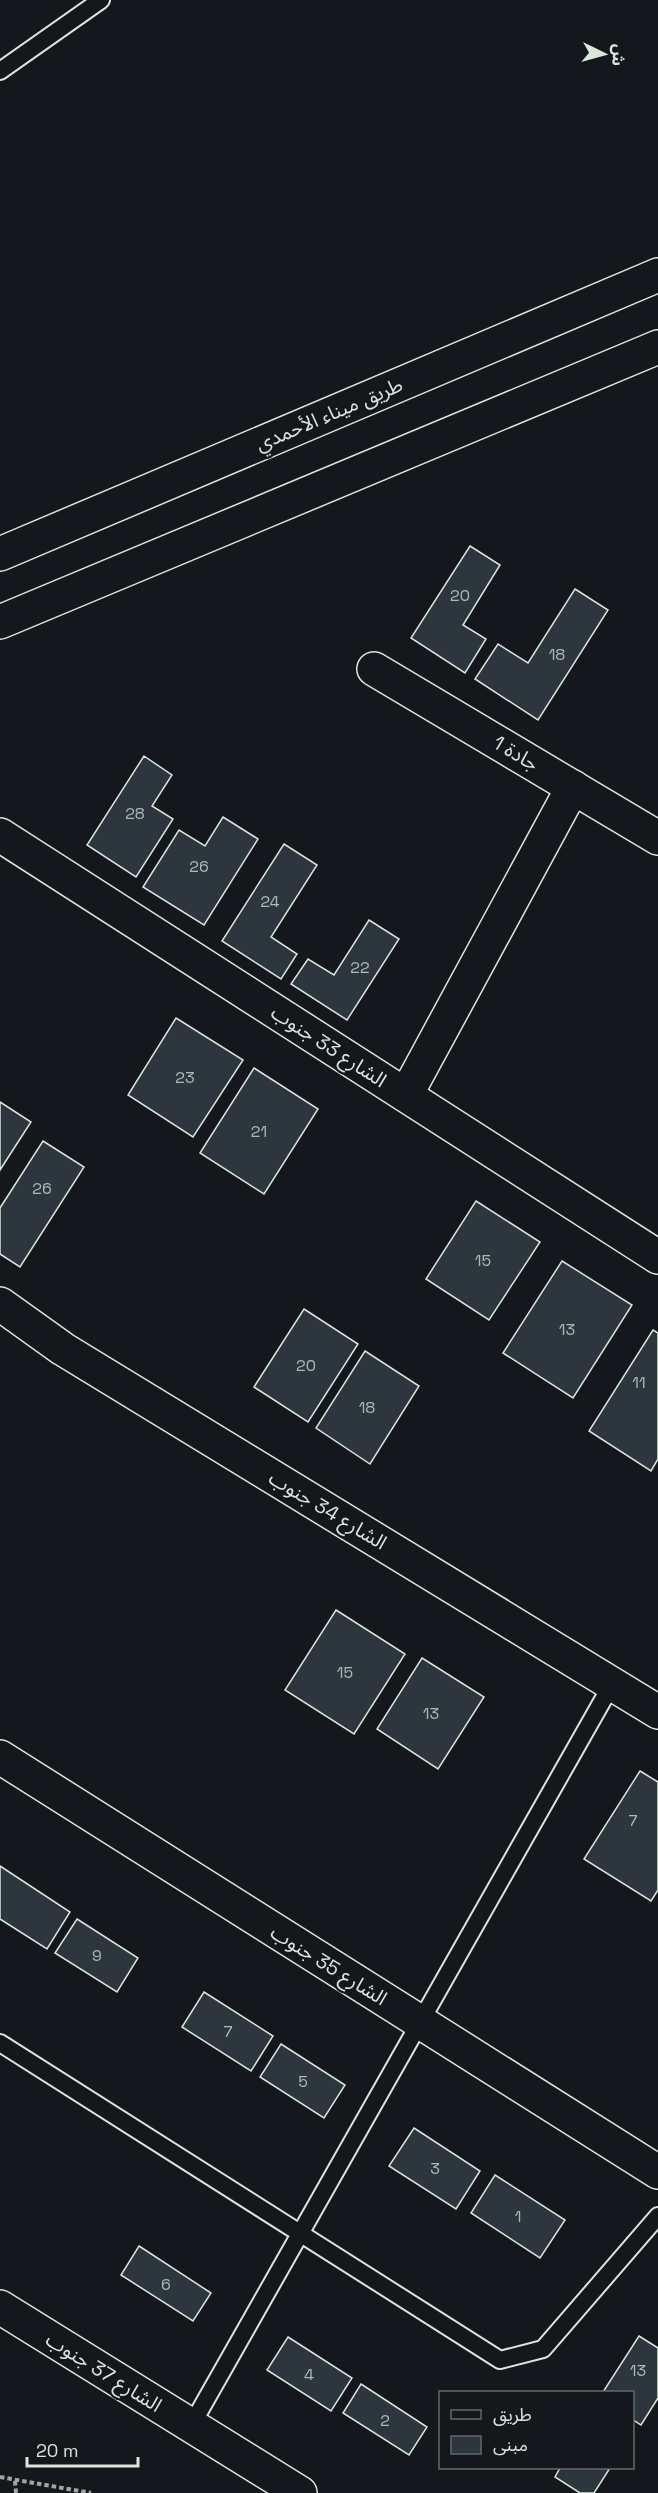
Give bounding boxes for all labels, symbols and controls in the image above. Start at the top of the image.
north arrow [574,24,634,84]
text: ش [607,43,630,67]
street label: طريق ميناء الأحمدي [251,371,408,459]
house number: 20 [450,585,470,606]
house number: 18 [549,644,565,665]
street label: جادة 1 [488,729,544,777]
house number: 28 [125,803,145,824]
house number: 26 [189,856,209,877]
house number: 24 [260,891,280,912]
house number: 22 [350,957,370,978]
street label: الشارع 33 جنوب [265,999,392,1095]
house number: 23 [175,1067,195,1088]
house number: 21 [251,1121,267,1142]
house number: 26 [32,1178,52,1199]
house number: 15 [475,1250,491,1271]
house number: 13 [559,1319,575,1340]
house number: 20 [296,1355,316,1376]
house number: 11 [632,1372,646,1393]
house number: 18 [359,1397,375,1418]
street label: الشارع 34 جنوب [263,1465,392,1557]
house number: 15 [337,1662,353,1683]
house number: 13 [423,1703,439,1724]
house number: 7 [628,1810,638,1831]
street label: الشارع 35 جنوب [265,1919,392,2013]
house number: 9 [92,1945,102,1966]
house number: 7 [223,2021,233,2042]
house number: 5 [298,2071,308,2092]
house number: 3 [430,2158,440,2179]
house number: 1 [515,2206,521,2227]
house number: 6 [161,2274,171,2295]
street label: الشارع 37 جنوب [40,2326,167,2420]
house number: 13 [630,2360,646,2381]
house number: 4 [304,2364,314,2385]
legend [439,2391,634,2469]
text: طريق [493,2403,532,2426]
house number: 2 [380,2410,390,2431]
scale bar [27,2430,138,2468]
text: مبنى [493,2433,528,2456]
text: 20 m [36,2439,79,2462]

